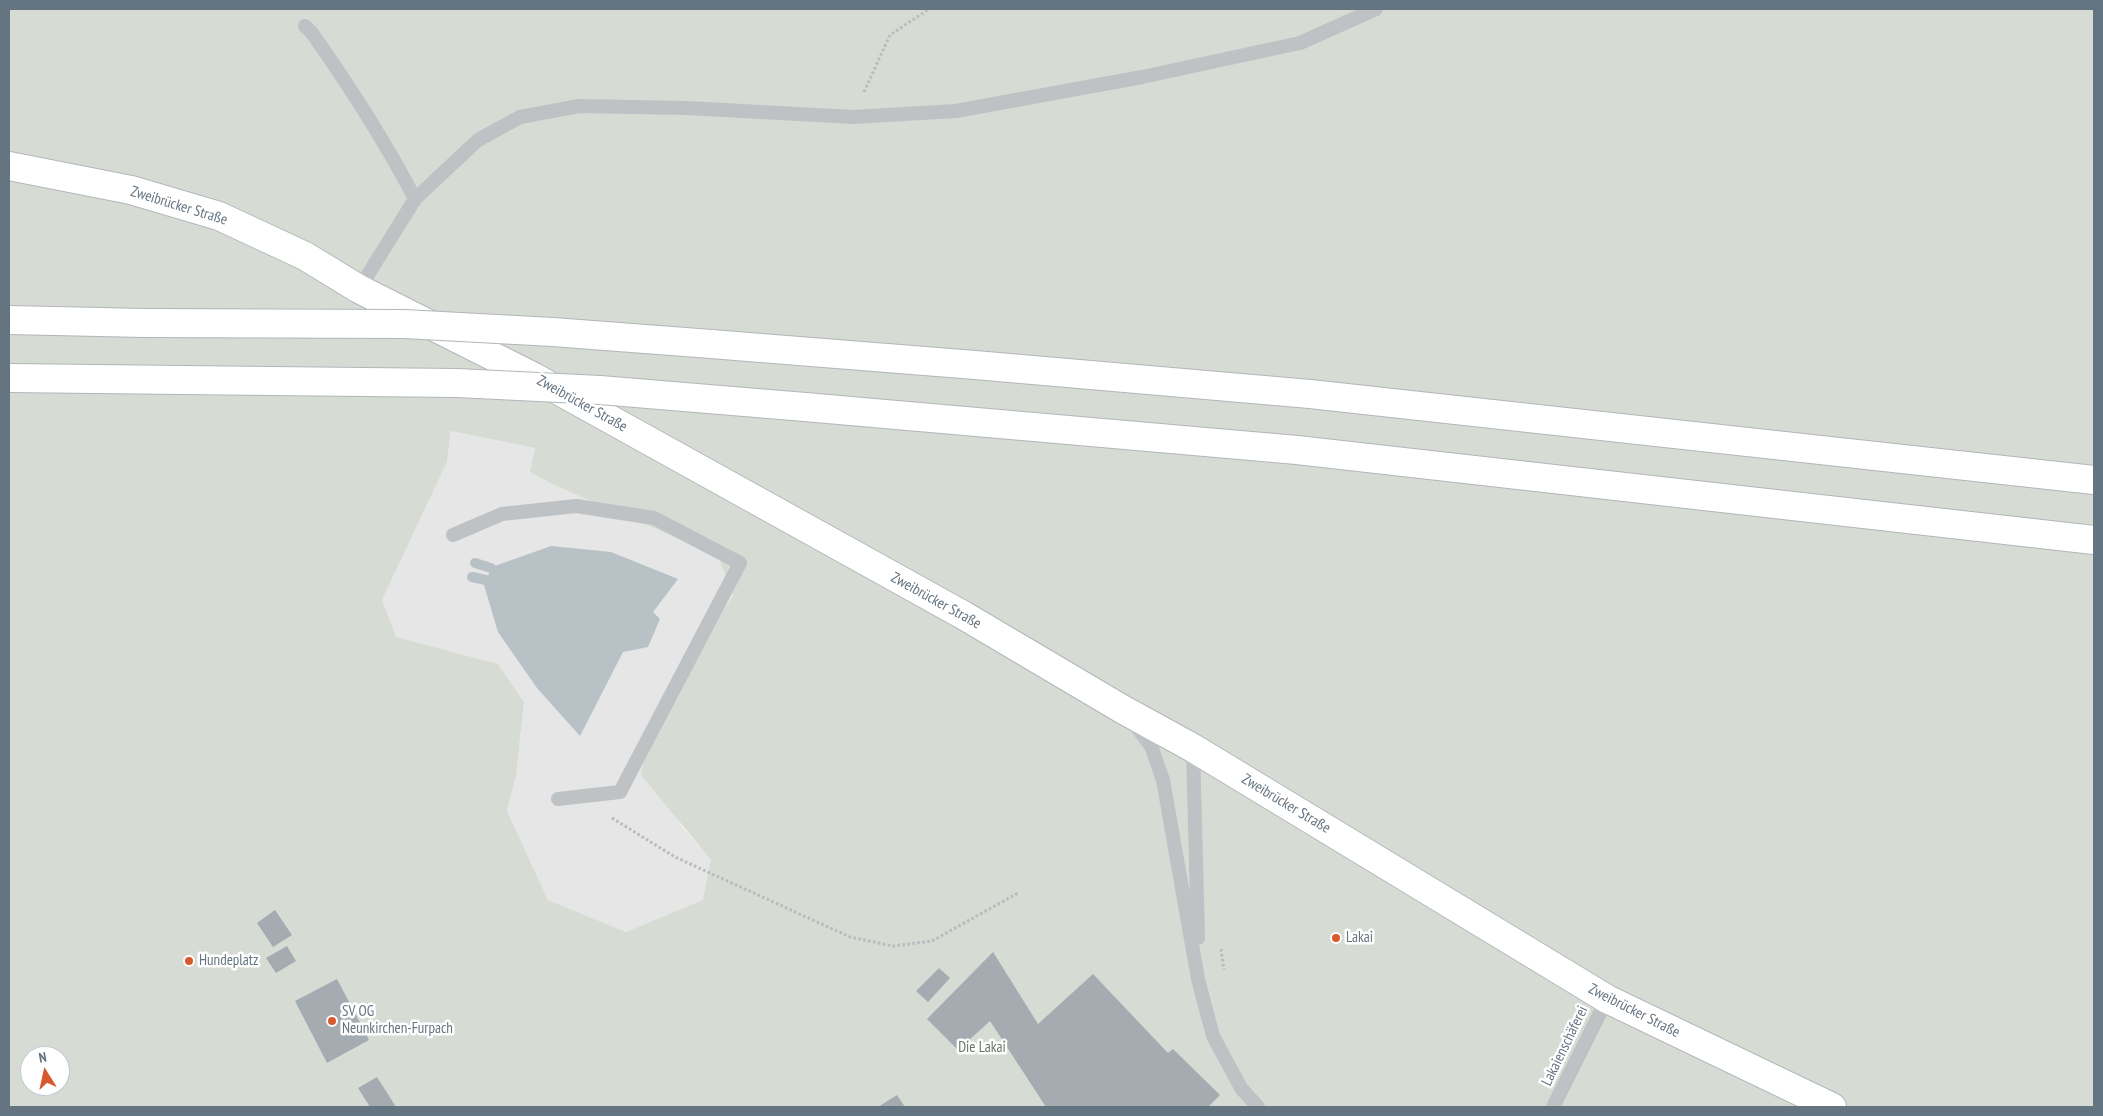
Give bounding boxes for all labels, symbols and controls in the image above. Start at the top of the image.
street label: Zweibrücker Straße [128,183,230,229]
street label: Zweibrücker Straße [534,372,630,436]
street label: Zweibrücker Straße [888,569,984,633]
street label: Zweibrücker Straße [1238,770,1334,838]
place label: Lakai [1346,929,1373,947]
marker: Lakai [1330,932,1342,944]
place label: Hundeplatz [199,952,258,970]
marker: Hundeplatz [183,955,195,967]
street label: Zweibrücker Straße [1585,980,1683,1042]
place label: SV OG Neunkirchen-Furpach [342,1003,453,1038]
street label: Lakaienschäferei [1538,1003,1592,1089]
marker: SV OG Neunkirchen-Furpach [326,1015,338,1027]
park label: Die Lakai [958,1039,1006,1057]
north arrow [20,1046,70,1096]
text: N [37,1048,48,1067]

